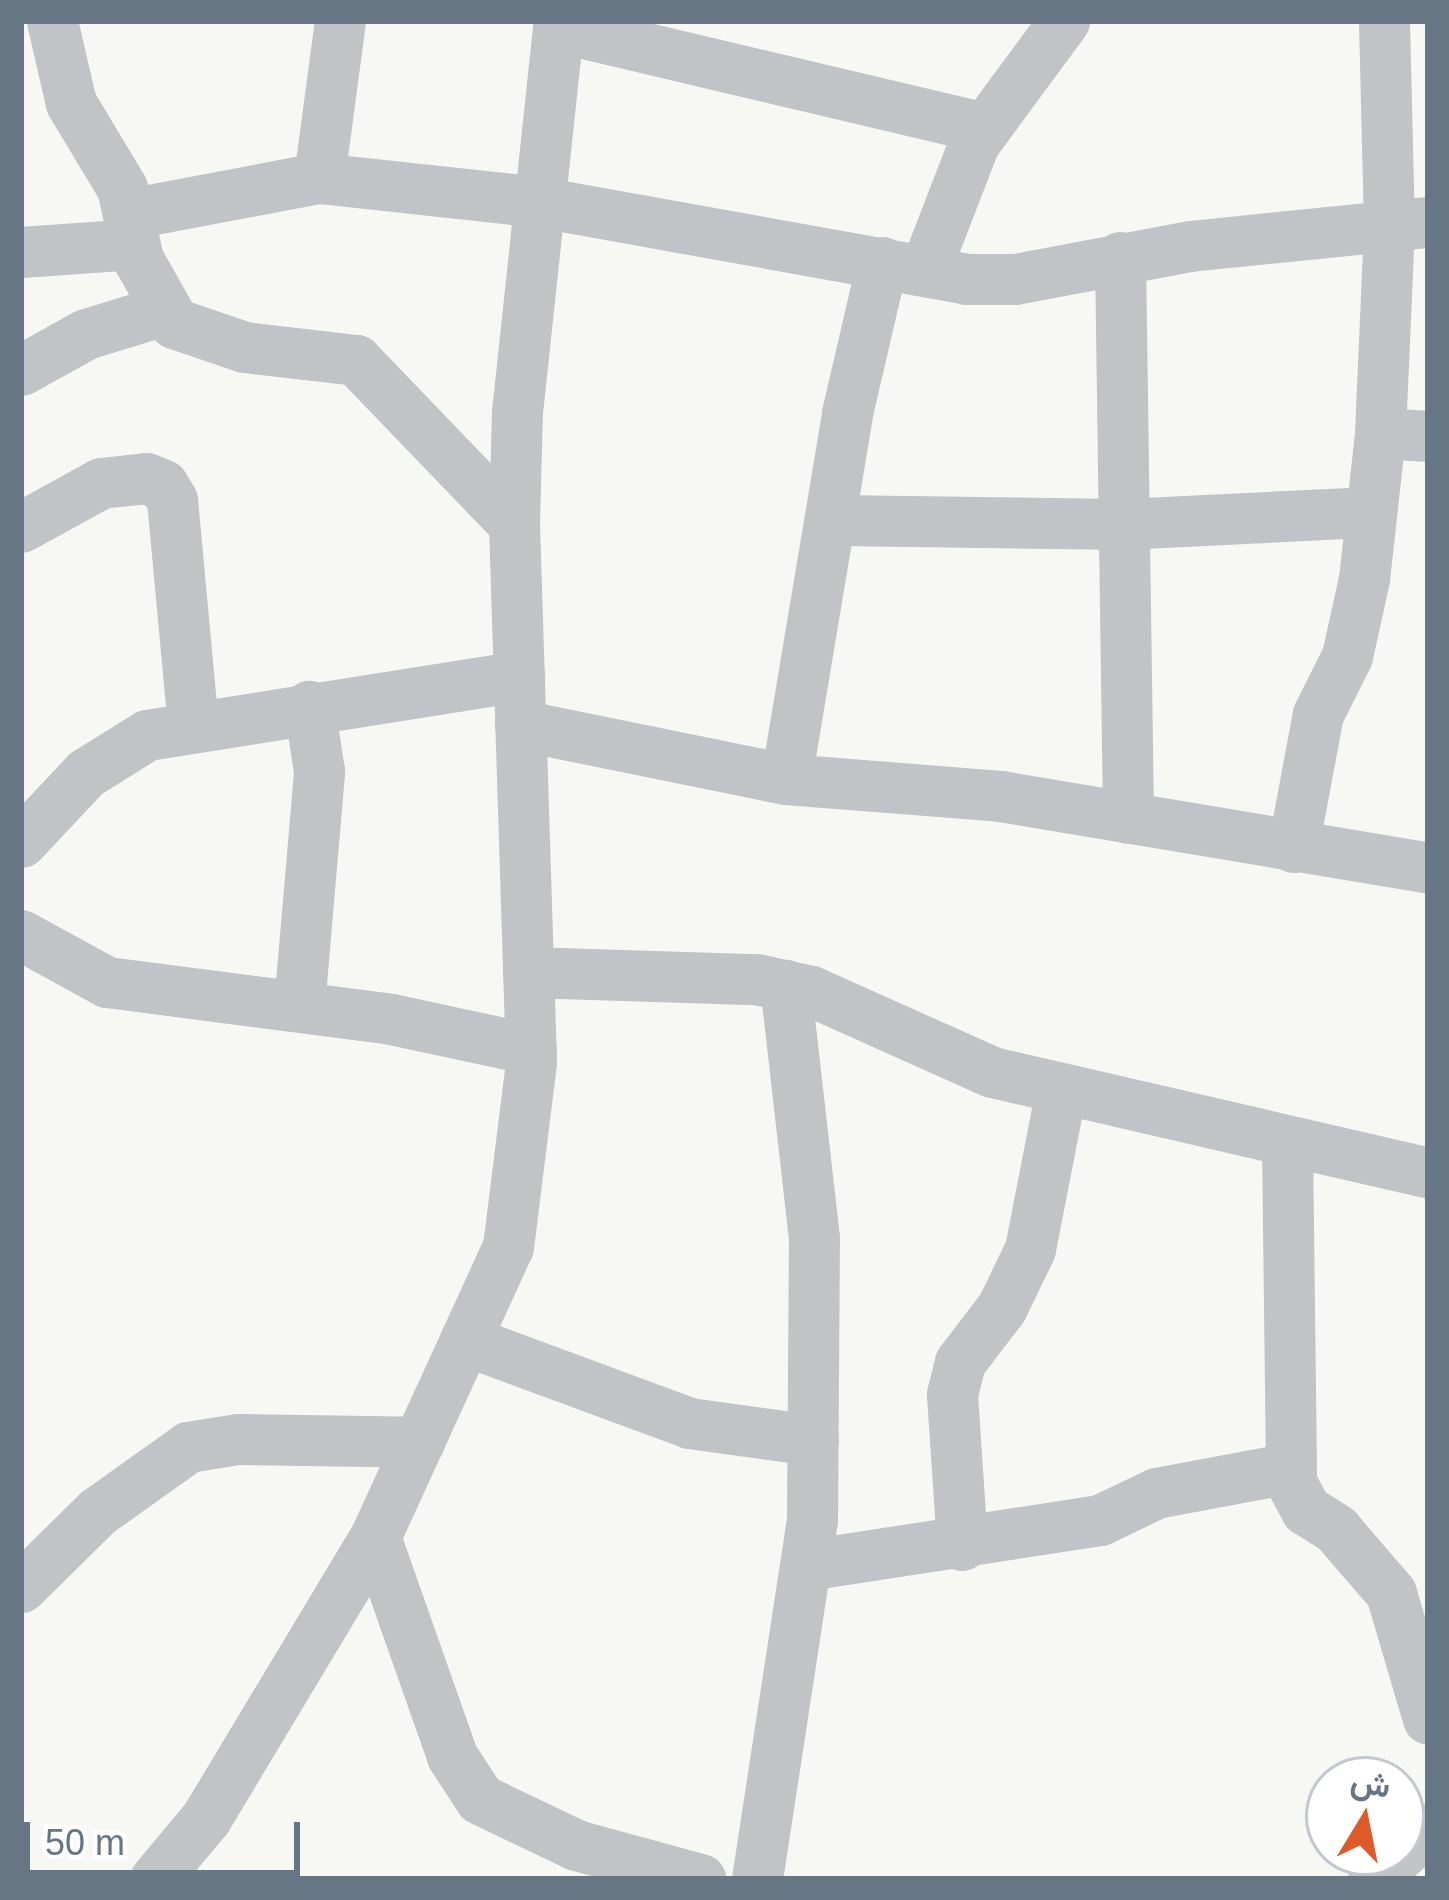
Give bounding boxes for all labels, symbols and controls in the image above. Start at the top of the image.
north arrow [1305,1756,1425,1876]
text: ش [1348,1761,1394,1805]
scale bar [30,1798,306,1872]
text: 50 m [45,1822,125,1863]

